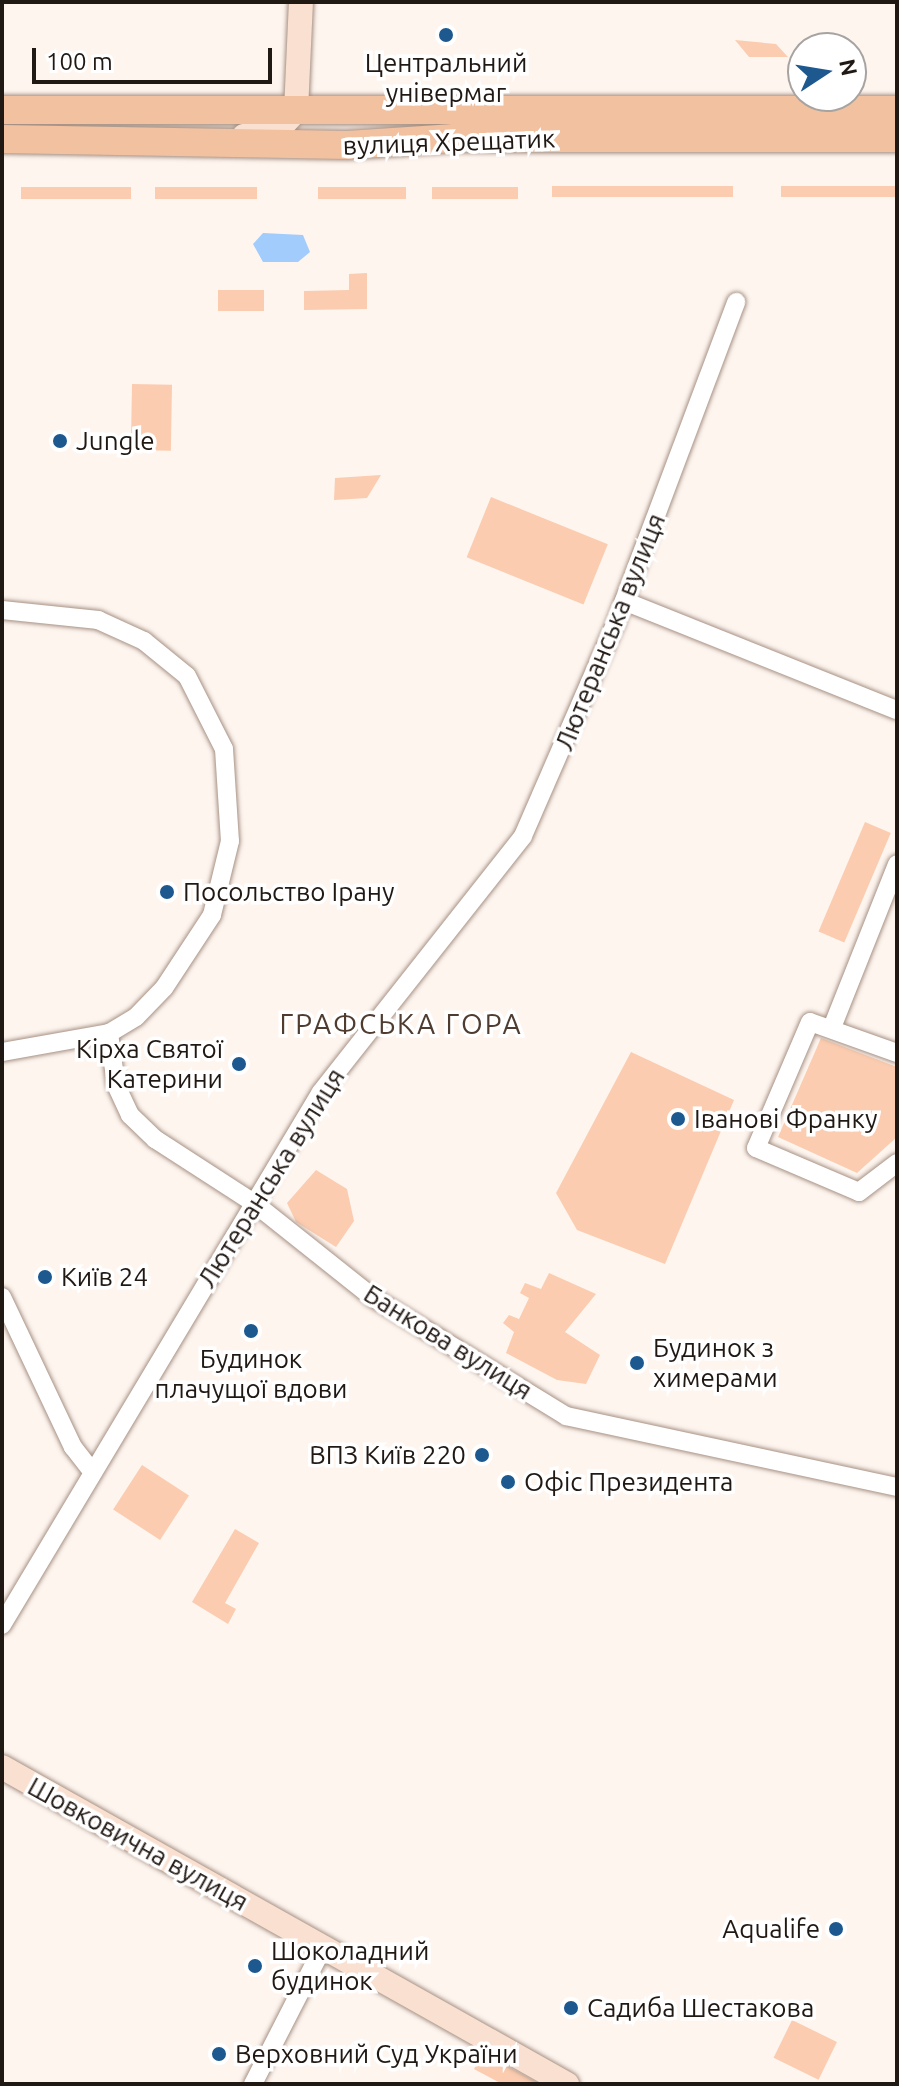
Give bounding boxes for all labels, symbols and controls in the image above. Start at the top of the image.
marker: Центральний універмаг [437,26,455,44]
scale bar [36,32,276,82]
north arrow [787,32,867,112]
place label: Центральний універмаг [365,47,527,108]
text: 100 m [46,48,113,75]
text: N [835,57,863,78]
street label: вулиця Хрещатик [342,123,556,161]
place label: Jungle [76,425,155,457]
marker: Jungle [51,432,69,450]
street label: Лютеранська вулиця [548,509,672,755]
place label: Посольство Ірану [183,876,394,908]
marker: Посольство Ірану [158,883,176,901]
district label: ГРАФСЬКА ГОРА [279,1007,523,1041]
place label: Кірха Святої Катерини [76,1033,223,1094]
marker: Кірха Святої Катерини [230,1055,248,1073]
street label: Лютеранська вулиця [191,1063,351,1293]
place label: Іванові Франку [694,1103,878,1135]
marker: Іванові Франку [669,1110,687,1128]
place label: Київ 24 [61,1261,148,1293]
marker: Київ 24 [36,1268,54,1286]
street label: Банкова вулиця [358,1278,538,1406]
marker: Будинок плачущої вдови [242,1322,260,1340]
place label: Будинок з химерами [653,1332,778,1394]
place label: Будинок плачущої вдови [155,1343,347,1404]
marker: Будинок з химерами [628,1354,646,1372]
place label: ВПЗ Київ 220 [309,1439,466,1471]
marker: ВПЗ Київ 220 [473,1446,491,1464]
place label: Офіс Президента [524,1466,733,1498]
marker: Офіс Президента [499,1473,517,1491]
street label: Шовковична вулиця [22,1771,254,1917]
place label: Aqualife [722,1913,820,1945]
marker: Aqualife [827,1920,845,1938]
place label: Шоколадний будинок [271,1935,429,1996]
marker: Шоколадний будинок [246,1957,264,1975]
place label: Садиба Шестакова [587,1992,814,2024]
marker: Садиба Шестакова [562,1999,580,2017]
place label: Верховний Суд України [235,2038,518,2070]
marker: Верховний Суд України [210,2045,228,2063]

